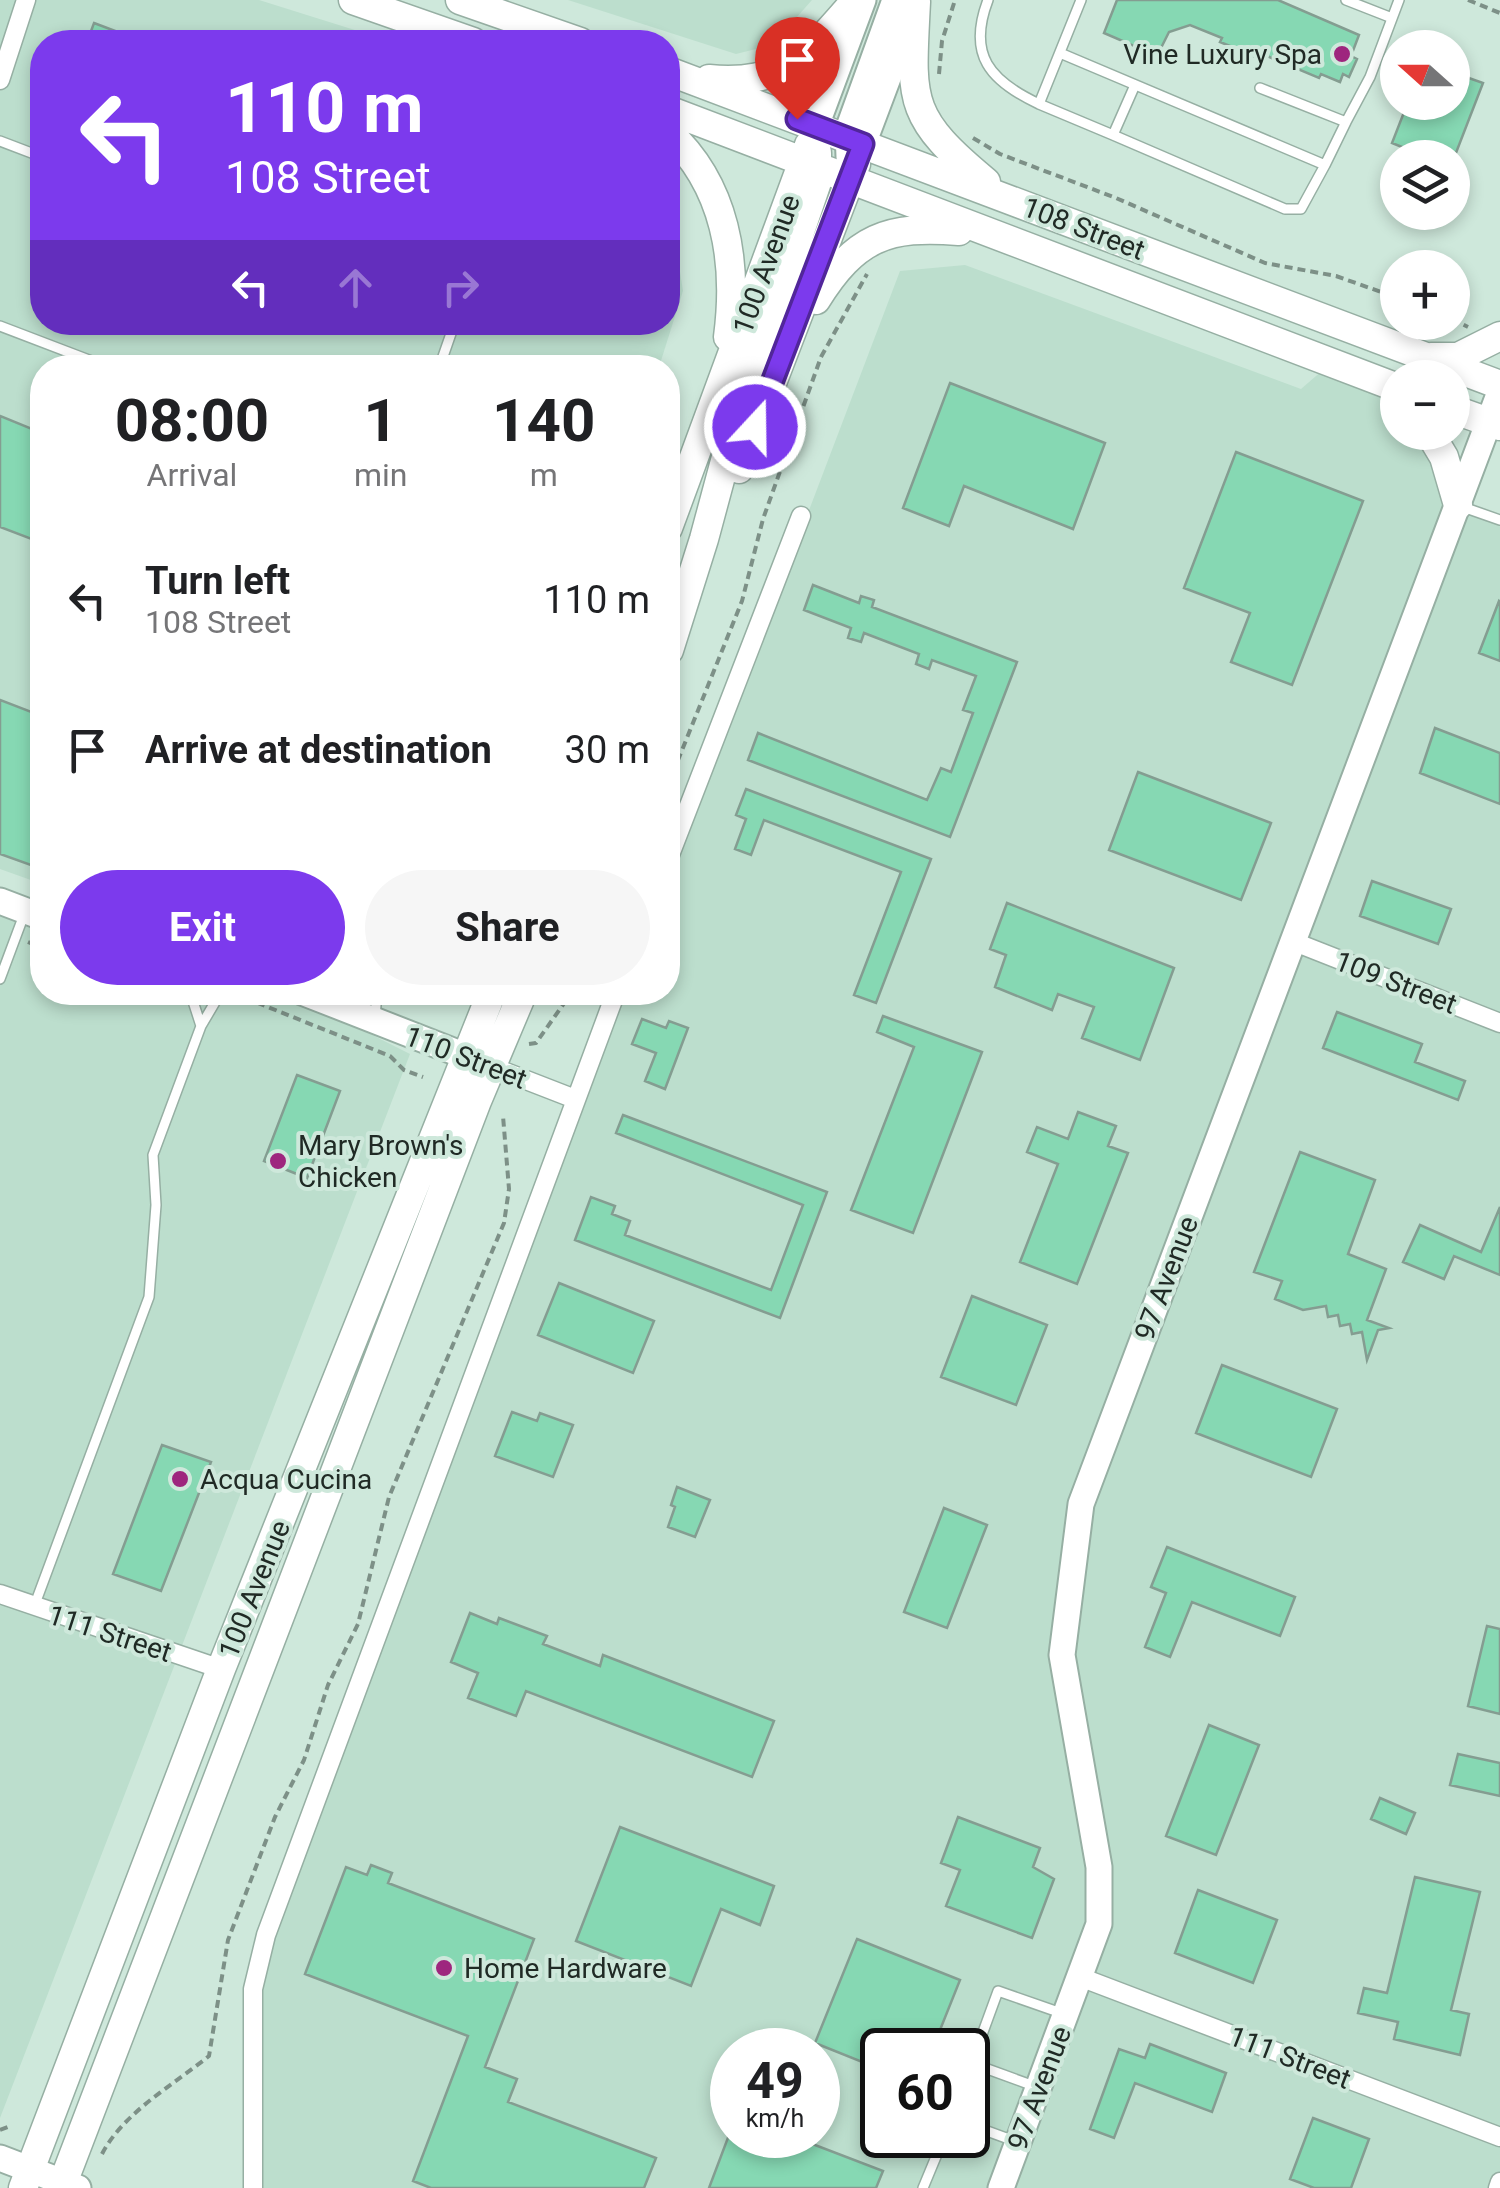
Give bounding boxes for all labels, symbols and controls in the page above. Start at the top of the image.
pin [755,17,840,120]
north arrow [1380,30,1470,120]
map controls [1380,30,1470,450]
icon: arrive [770,32,825,87]
place label: Vine Luxury Spa [1123,38,1322,71]
marker: Vine Luxury Spa [1331,43,1353,65]
text: 110 m [225,67,424,149]
icon: left [60,70,190,200]
button: layers [1380,140,1470,230]
text: 108 Street [225,151,431,204]
street label: 100 Avenue [726,190,807,338]
street label: 108 Street [1018,190,1149,267]
button: + [1380,250,1470,340]
icon: left [223,260,278,315]
icon: ahead [328,260,383,315]
icon: right [433,260,488,315]
button: − [1380,360,1470,450]
position arrow [703,375,807,479]
text: 08:00 [115,385,269,456]
text: 1 [363,385,398,456]
text: 140 [492,385,595,456]
text: Arrival [147,456,237,494]
text: min [354,456,407,494]
text: m [530,456,558,494]
text: Turn left [145,559,290,603]
icon: left [60,573,115,628]
text: 110 m [543,578,650,622]
text: 108 Street [145,603,291,641]
icon: arrive [60,723,115,778]
text: Arrive at destination [145,728,492,772]
text: 30 m [565,728,650,772]
button: Exit [60,870,345,985]
button: Share [365,870,650,985]
street label: 109 Street [1330,944,1461,1021]
street label: 110 Street [400,1019,531,1096]
place label: Mary Brown's Chicken [298,1129,464,1194]
marker: Mary Brown's Chicken [267,1150,289,1172]
street label: 97 Avenue [1128,1212,1205,1345]
place label: Acqua Cucina [200,1463,372,1496]
marker: Acqua Cucina [169,1468,191,1490]
street label: 100 Avenue [212,1515,297,1663]
street label: 111 Street [44,1598,176,1669]
place label: Home Hardware [464,1952,667,1985]
marker: Home Hardware [433,1957,455,1979]
street label: 111 Street [1224,2019,1355,2096]
street label: 97 Avenue [1001,2022,1078,2155]
speed limit sign: 60 [860,2028,990,2158]
text: 49 [746,2052,804,2110]
text: km/h [746,2104,804,2133]

